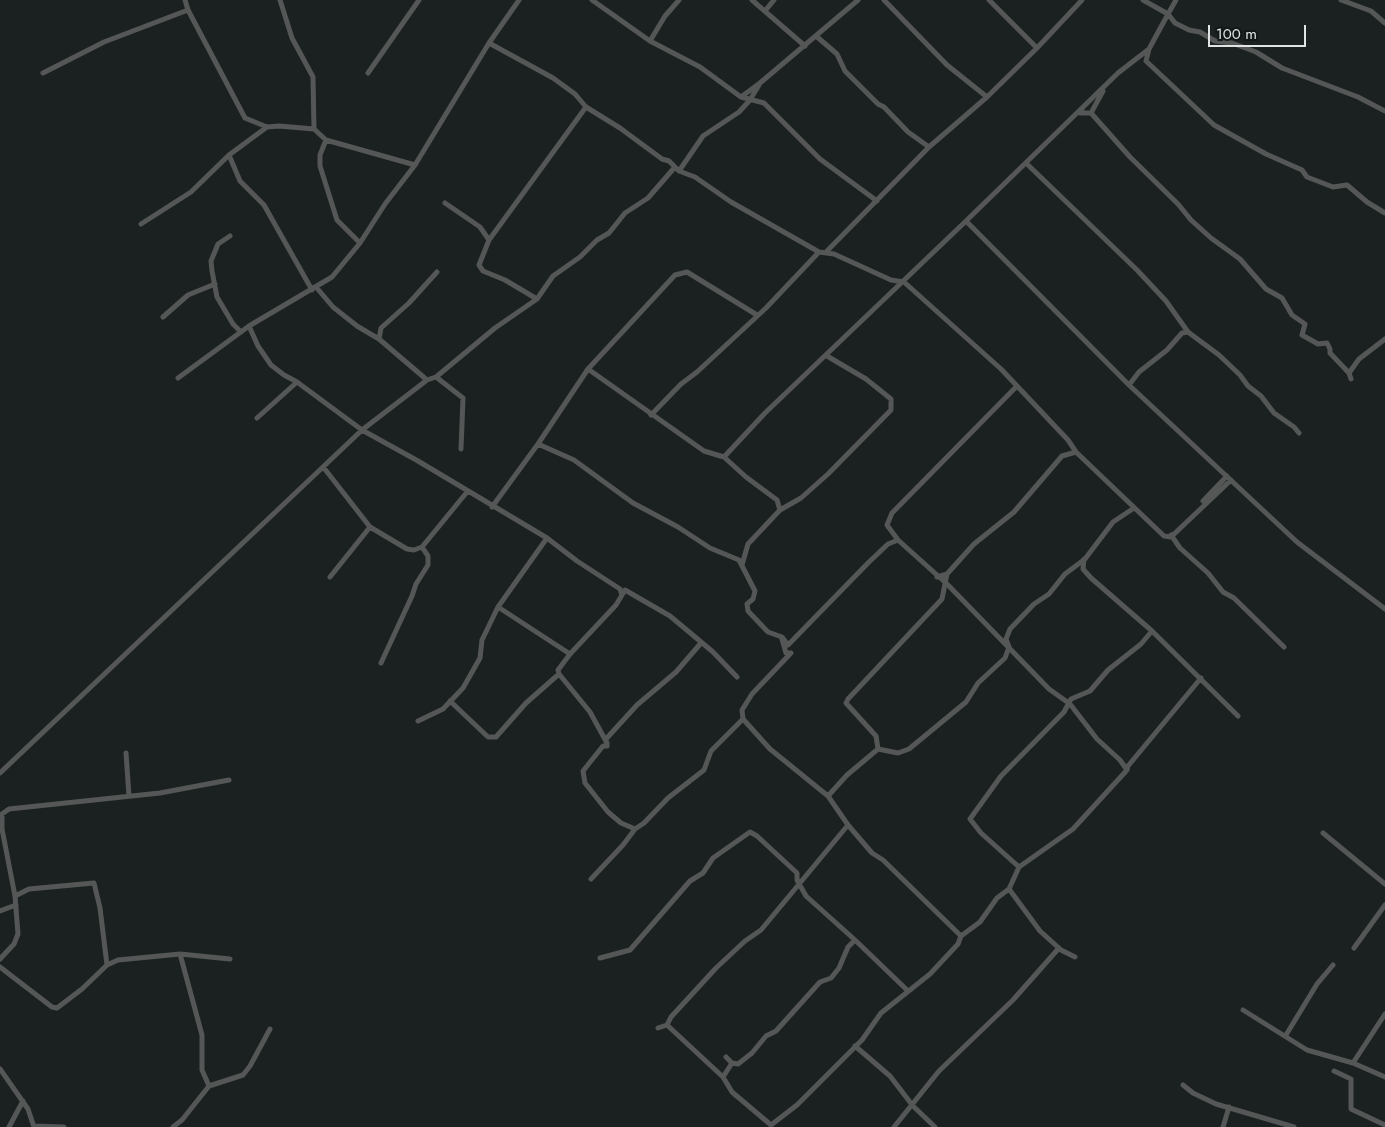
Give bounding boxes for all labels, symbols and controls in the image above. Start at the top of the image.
scale bar [1210,15,1308,47]
text: 100 m [1216,23,1257,45]

